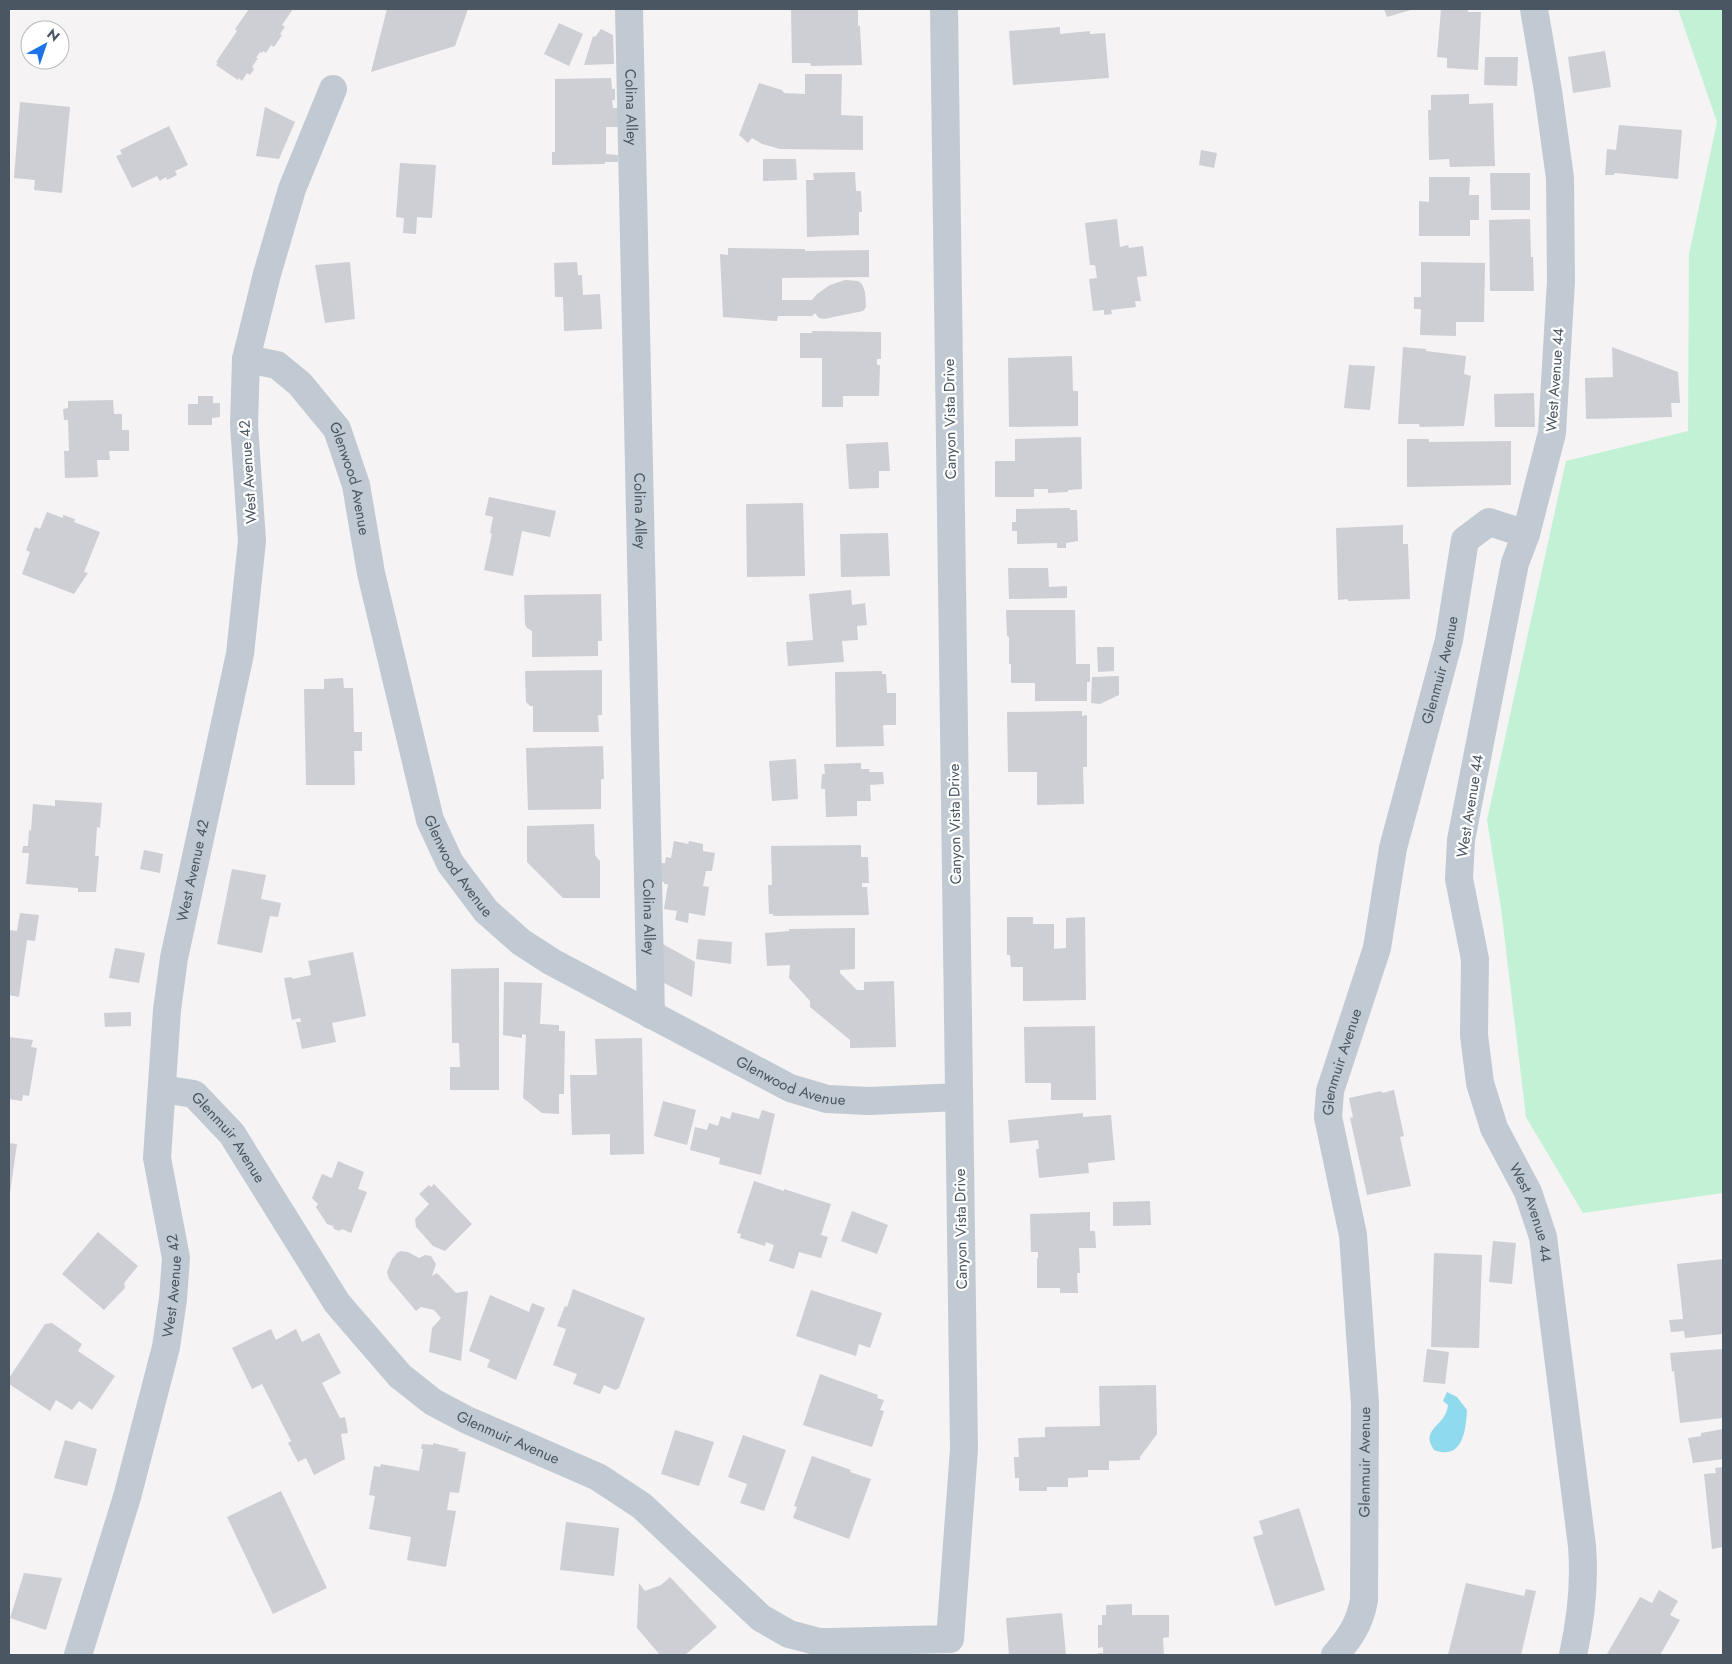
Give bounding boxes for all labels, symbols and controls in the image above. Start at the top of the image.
north arrow [20,20,70,70]
text: N [43,24,64,46]
street label: Colina Alley [619,69,643,146]
street label: West Avenue 44 [1540,327,1570,433]
street label: Canyon Vista Drive [938,358,962,480]
street label: Glenwood Avenue [324,417,375,537]
street label: West Avenue 42 [233,419,263,525]
street label: Colina Alley [628,472,652,550]
street label: Glenmuir Avenue [1416,614,1464,727]
street label: West Avenue 44 [1451,753,1489,859]
street label: Canyon Vista Drive [943,763,967,885]
street label: Glenwood Avenue [418,811,497,923]
street label: West Avenue 42 [171,817,215,924]
street label: Colina Alley [637,878,661,956]
street label: Glenmuir Avenue [1317,1005,1367,1116]
street label: Glenwood Avenue [732,1050,846,1111]
street label: Glenmuir Avenue [186,1087,271,1187]
street label: West Avenue 44 [1503,1159,1557,1264]
street label: Canyon Vista Drive [949,1168,973,1290]
street label: West Avenue 42 [156,1232,187,1339]
street label: Glenmuir Avenue [452,1405,563,1470]
street label: Glenmuir Avenue [1353,1406,1376,1517]

